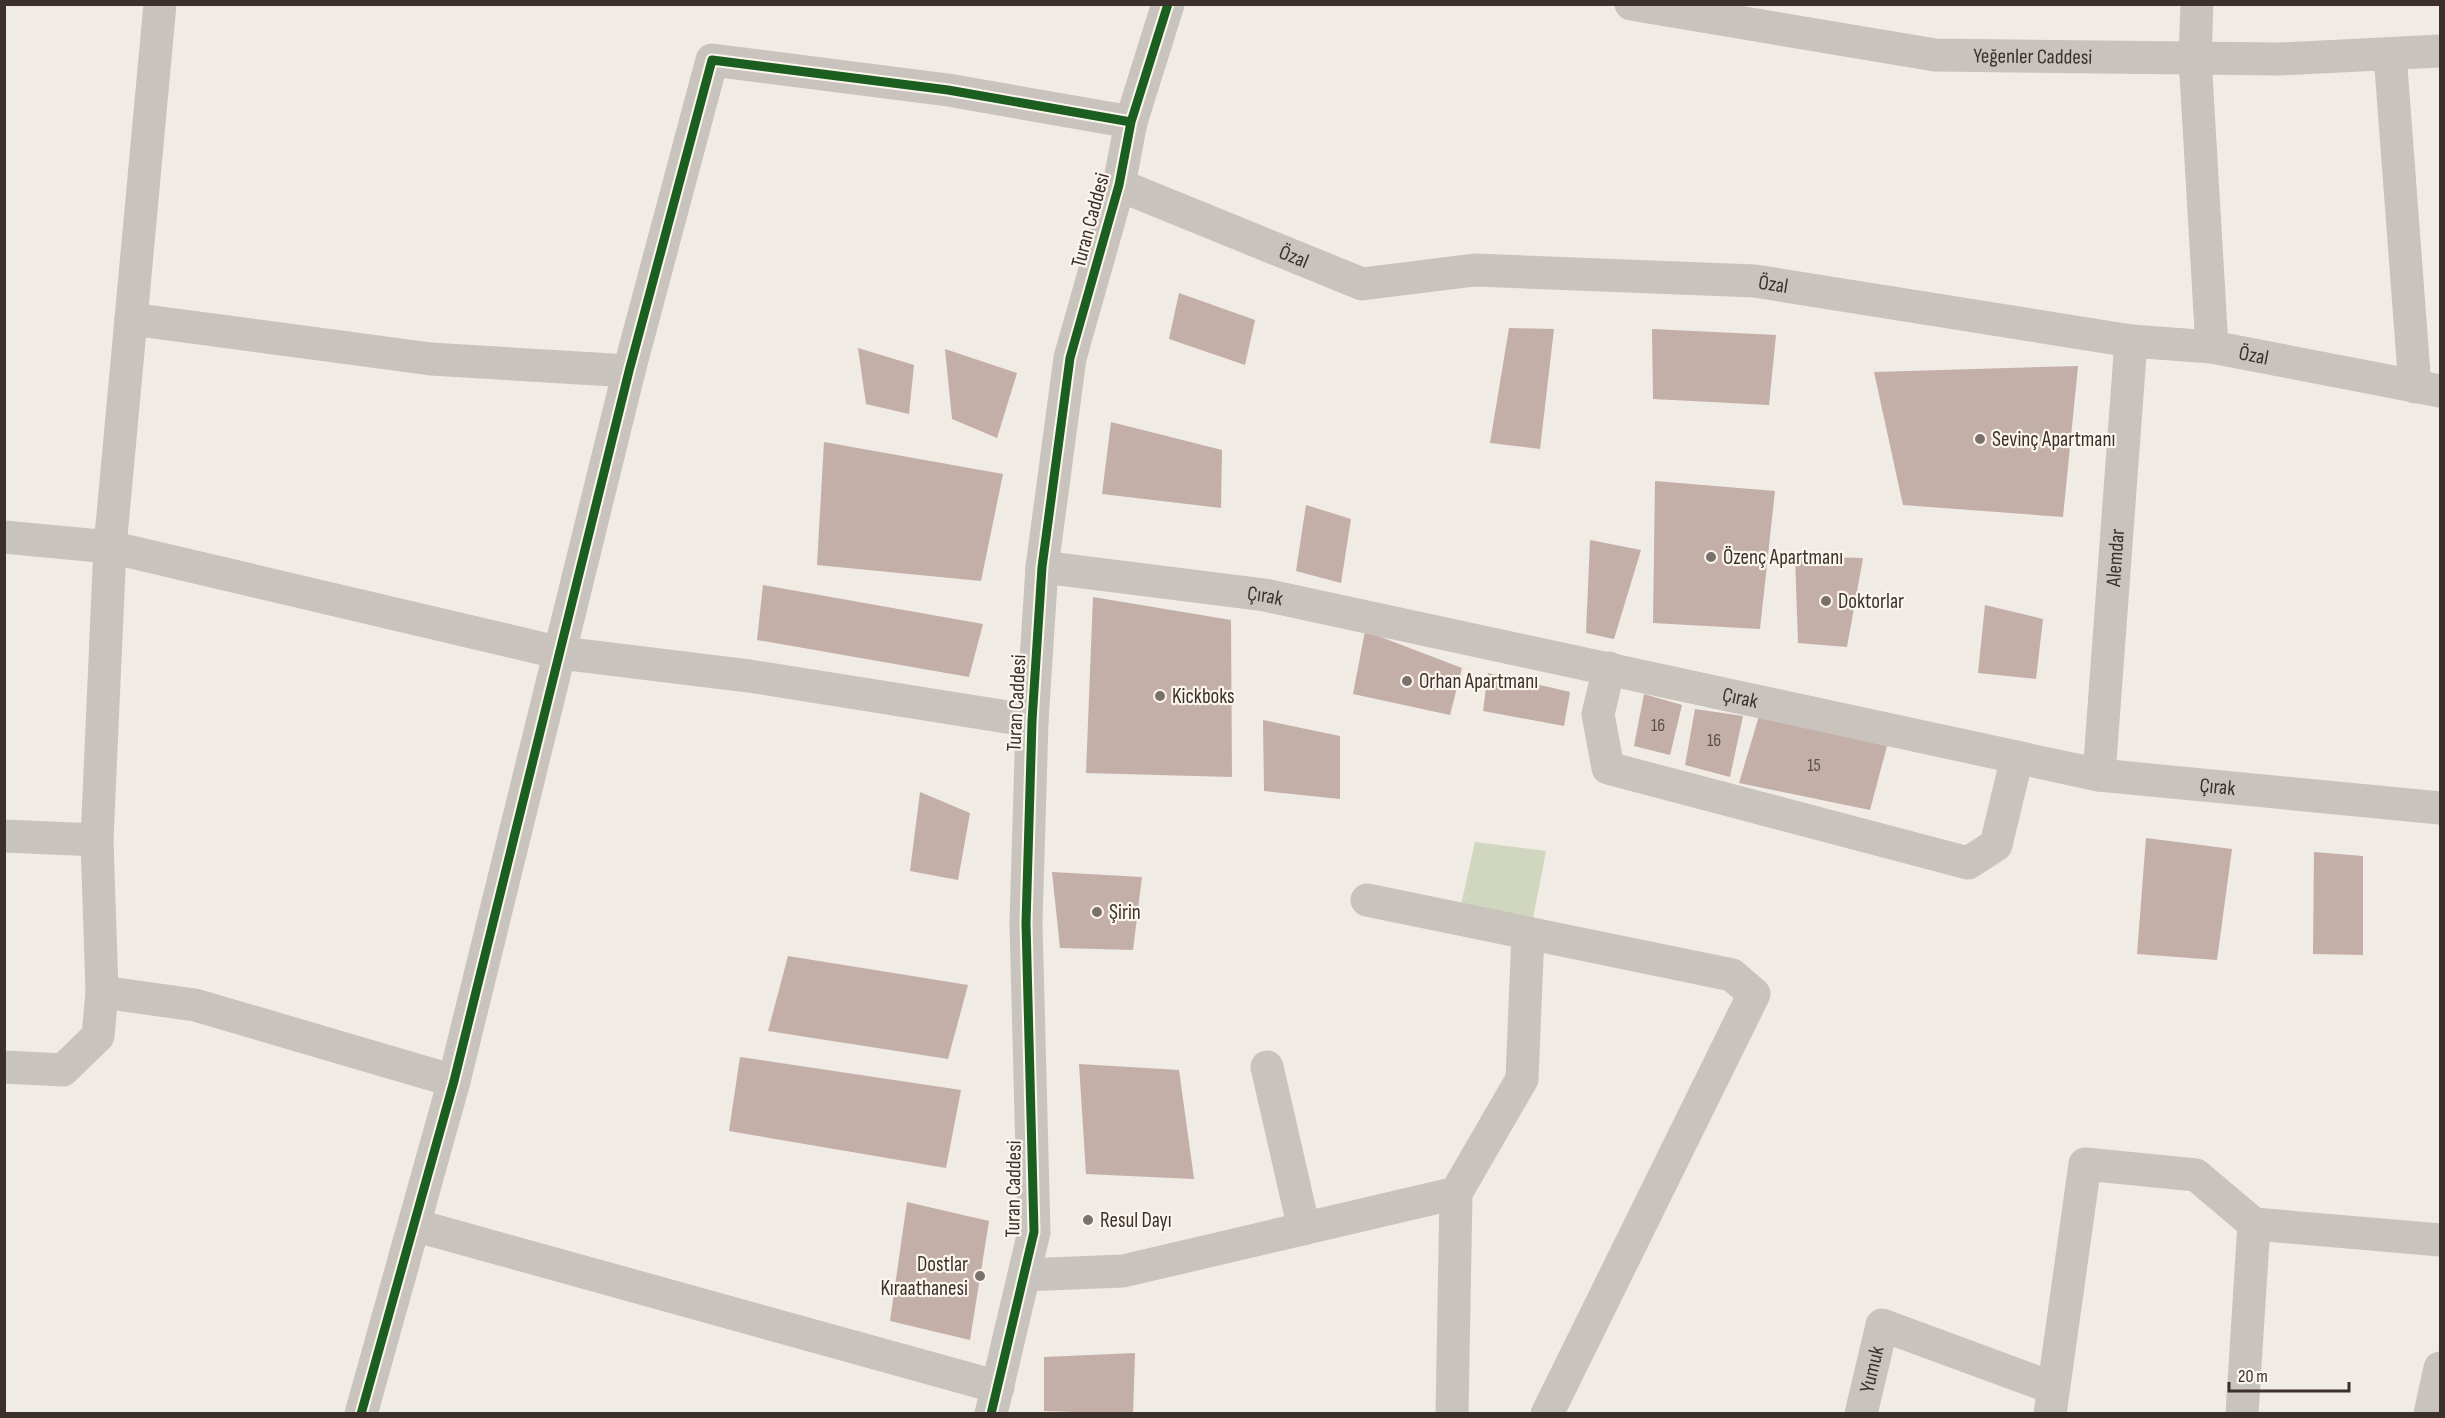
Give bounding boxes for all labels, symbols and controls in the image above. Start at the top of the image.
street label: Yeğenler Caddesi [1973,43,2092,70]
street label: Turan Caddesi [1066,170,1115,270]
street label: Özal [1275,240,1312,274]
street label: Özal [1756,270,1790,299]
street label: Özal [2237,340,2271,371]
place label: Sevinç Apartmanı [1992,427,2115,452]
marker: Sevinç Apartmanı [1973,432,1987,446]
street label: Alemdar [2101,528,2130,588]
place label: Özenç Apartmanı [1723,545,1843,570]
marker: Özenç Apartmanı [1704,550,1718,564]
street label: Çırak [1246,581,1285,612]
place label: Doktorlar [1838,589,1904,614]
marker: Doktorlar [1819,594,1833,608]
street label: Turan Caddesi [1001,654,1032,752]
place label: Orhan Apartmanı [1419,669,1538,694]
marker: Orhan Apartmanı [1400,674,1414,688]
street label: Çırak [1720,682,1760,714]
place label: Kickboks [1172,684,1235,709]
marker: Kickboks [1153,689,1167,703]
house number: 16 [1651,715,1665,736]
house number: 16 [1707,730,1721,751]
house number: 15 [1807,755,1821,776]
street label: Çırak [2198,773,2236,801]
place label: Şirin [1109,900,1141,925]
marker: Şirin [1090,905,1104,919]
street label: Turan Caddesi [1000,1140,1027,1238]
place label: Resul Dayı [1100,1208,1172,1233]
marker: Resul Dayı [1081,1213,1095,1227]
place label: Dostlar Kıraathanesi [880,1252,968,1301]
marker: Dostlar Kıraathanesi [973,1269,987,1283]
street label: Yumuk [1854,1344,1890,1395]
scale bar [2229,1355,2349,1393]
text: 20 m [2238,1366,2268,1387]

